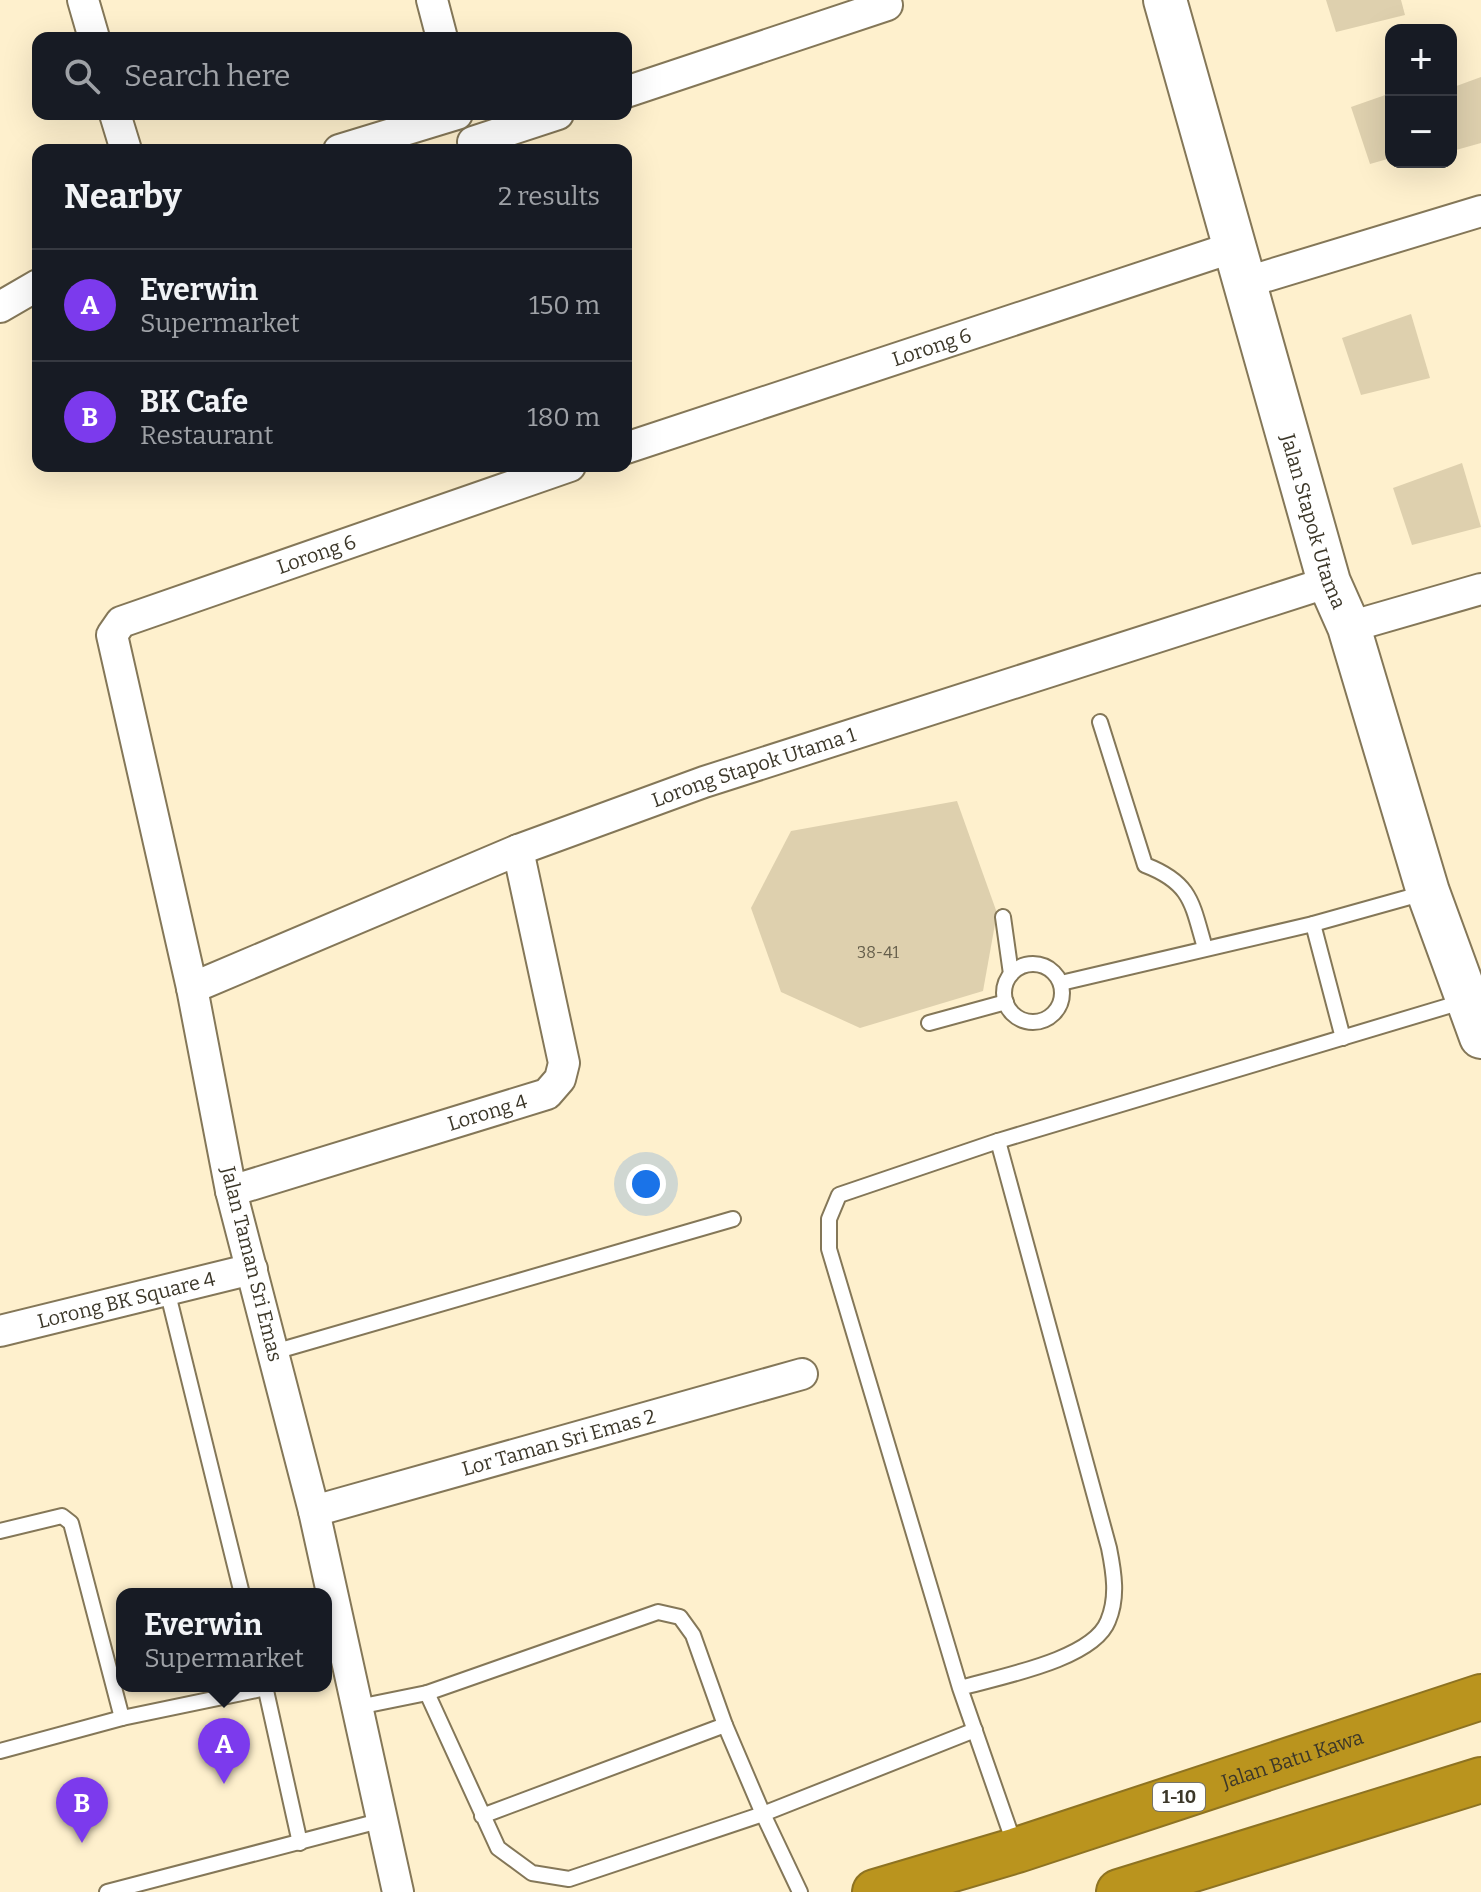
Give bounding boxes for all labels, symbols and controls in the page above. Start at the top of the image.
map controls [1385,24,1457,168]
button: + [1385,24,1457,96]
search box [32,32,632,120]
icon: search [60,54,104,98]
text: Search here [124,58,291,94]
button: − [1385,96,1457,168]
text: Nearby [64,176,182,217]
text: 2 results [498,181,600,212]
text: Everwin [140,272,258,308]
text: A [81,290,99,321]
text: 150 m [529,290,600,321]
text: Supermarket [140,308,300,339]
street label: Lorong 6 [889,323,974,371]
text: BK Cafe [140,384,248,420]
text: B [82,402,98,433]
text: 180 m [527,402,600,433]
text: Restaurant [140,420,273,451]
street label: Jalan Stapok Utama [1276,430,1351,613]
street label: Lorong 6 [274,529,359,579]
street label: Lorong Stapok Utama 1 [648,722,859,812]
house number: 38-41 [857,943,899,962]
street label: Lorong 4 [445,1089,530,1136]
street label: Jalan Taman Sri Emas [216,1163,288,1364]
your location [626,1164,666,1204]
street label: Lorong BK Square 4 [35,1266,218,1333]
street label: Lor Taman Sri Emas 2 [459,1404,658,1481]
popup [116,1588,332,1692]
text: Everwin [144,1607,262,1643]
text: Supermarket [144,1643,304,1674]
pin: A [198,1718,250,1784]
street label: Jalan Batu Kawa [1218,1725,1366,1794]
pin: B [56,1777,108,1843]
road number: 1-10 [1153,1783,1205,1811]

